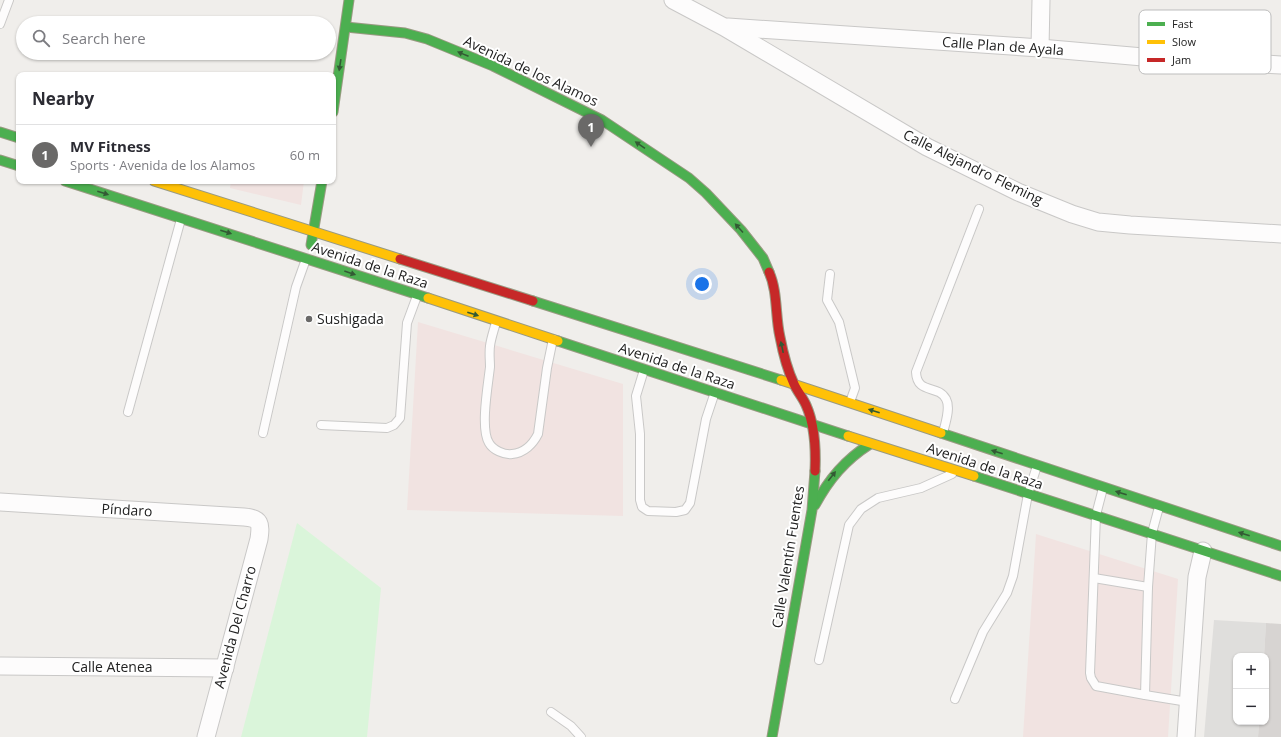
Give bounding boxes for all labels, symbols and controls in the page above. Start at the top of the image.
legend [1139,10,1271,74]
search box [16,16,336,60]
text: Fast [1172,16,1193,31]
icon: search [30,27,52,49]
text: Search here [62,28,146,48]
street label: Avenida de los Alamos [461,31,602,110]
street label: Calle Plan de Ayala [941,32,1065,59]
text: Slow [1172,34,1196,49]
one-way arrow [457,51,468,57]
text: Jam [1171,52,1191,67]
one-way arrow [337,59,343,71]
text: Nearby [32,87,94,110]
pin: 1 [578,114,604,147]
street label: Calle Alejandro Fleming [900,124,1046,209]
text: MV Fitness [70,136,151,156]
one-way arrow [635,141,646,149]
text: 1 [41,146,49,164]
text: 60 m [290,146,320,164]
text: Sports · Avenida de los Alamos [70,156,255,174]
one-way arrow [97,190,109,196]
one-way arrow [735,224,744,233]
one-way arrow [221,230,233,236]
street label: Avenida de la Raza [309,237,431,292]
one-way arrow [344,270,356,276]
your location [692,274,712,294]
place label: Sushigada [317,309,384,328]
one-way arrow [468,311,480,317]
marker: Sushigada [304,314,314,324]
street label: Avenida de la Raza [616,338,738,393]
one-way arrow [779,341,785,353]
one-way arrow [868,407,880,413]
street label: Avenida de la Raza [924,438,1046,493]
one-way arrow [991,448,1003,454]
one-way arrow [828,471,836,482]
street label: Calle Valentín Fuentes [767,484,808,629]
one-way arrow [1114,490,1126,496]
street label: Píndaro [101,499,153,520]
one-way arrow [1238,531,1250,537]
street label: Avenida Del Charro [209,564,260,690]
map controls [1233,653,1269,725]
button: + [1233,653,1269,689]
street label: Calle Atenea [71,657,153,676]
button: − [1233,689,1269,725]

